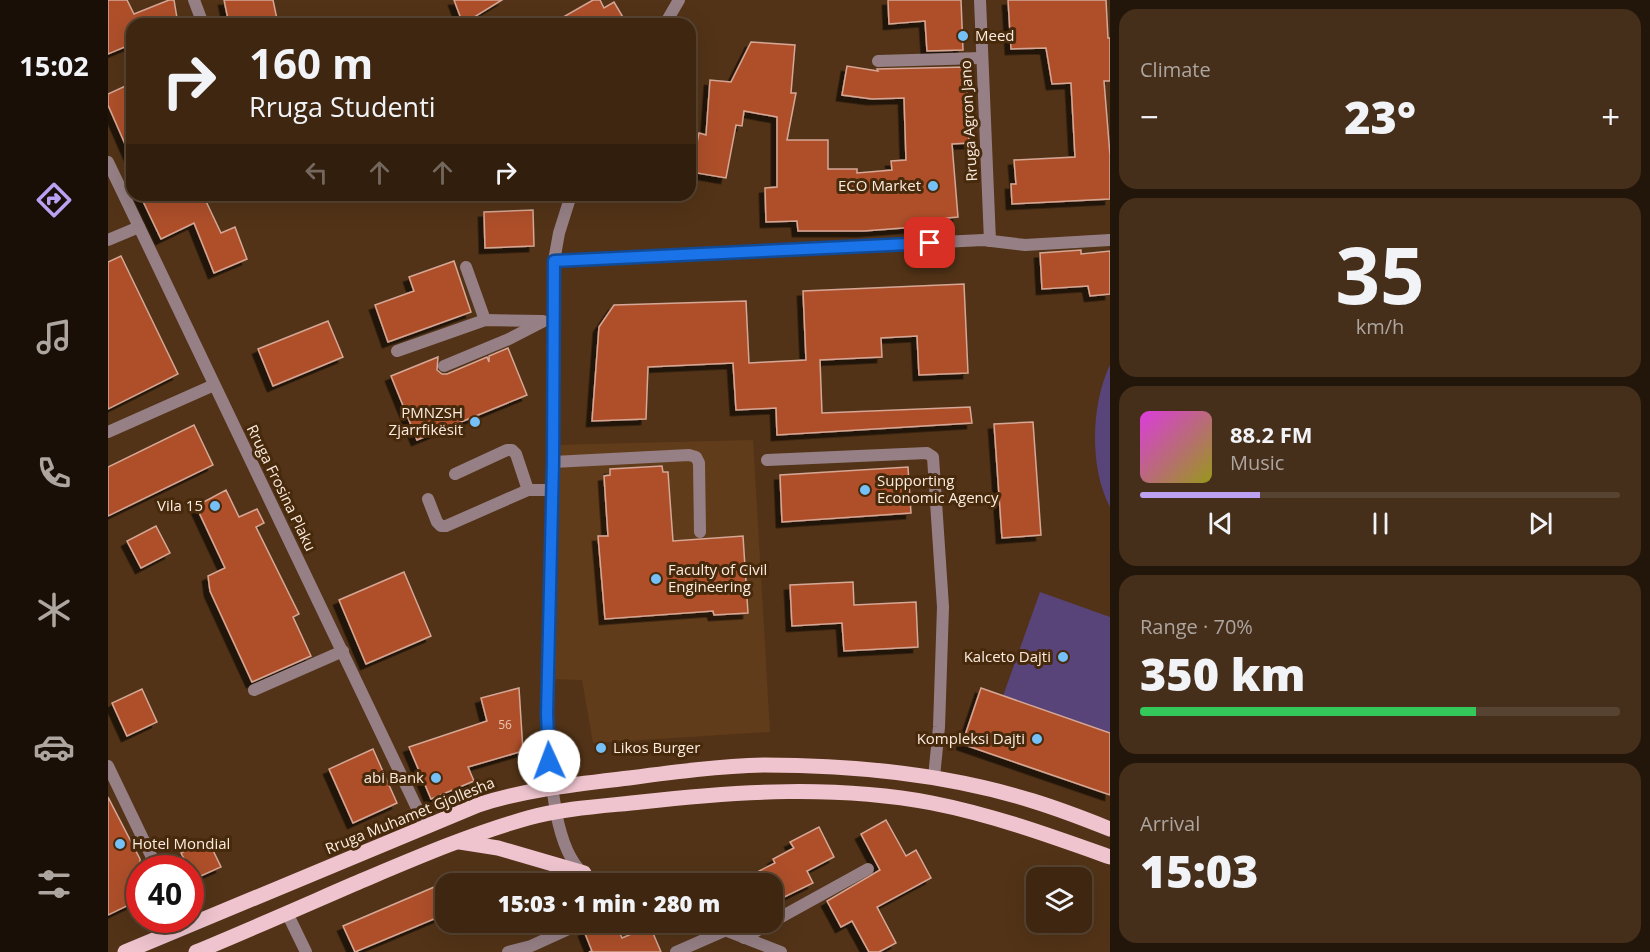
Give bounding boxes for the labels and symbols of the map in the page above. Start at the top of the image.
place label: Meed [975,25,1015,45]
marker: Meed [956,29,970,43]
street label: Rruga Agron Jano [955,60,981,182]
place label: ECO Market [838,175,921,195]
marker: ECO Market [926,179,940,193]
pin [904,217,955,268]
place label: PMNZSH Zjarrfikësit [389,402,463,439]
marker: PMNZSH Zjarrfikësit [468,415,482,429]
street label: Rruga Frosina Plaku [243,421,321,554]
place label: Supporting Economic Agency [877,470,999,507]
marker: Supporting Economic Agency [858,483,872,497]
place label: Vila 15 [157,495,203,515]
marker: Vila 15 [208,499,222,513]
place label: Faculty of Civil Engineering [668,559,767,596]
marker: Faculty of Civil Engineering [649,572,663,586]
place label: Kalceto Dajti [964,646,1051,666]
marker: Kalceto Dajti [1056,650,1070,664]
house number: 56 [498,716,512,733]
place label: Kompleksi Dajti [917,728,1025,748]
position arrow [517,729,581,793]
marker: Kompleksi Dajti [1030,732,1044,746]
place label: Likos Burger [613,737,700,757]
marker: Likos Burger [594,741,608,755]
place label: abi Bank [364,767,424,787]
marker: abi Bank [429,771,443,785]
street label: Rruga Muhamet Gjollesha [322,772,497,858]
place label: Hotel Mondial [132,833,230,853]
marker: Hotel Mondial [113,837,127,851]
speed limit sign: 40 [126,855,204,933]

